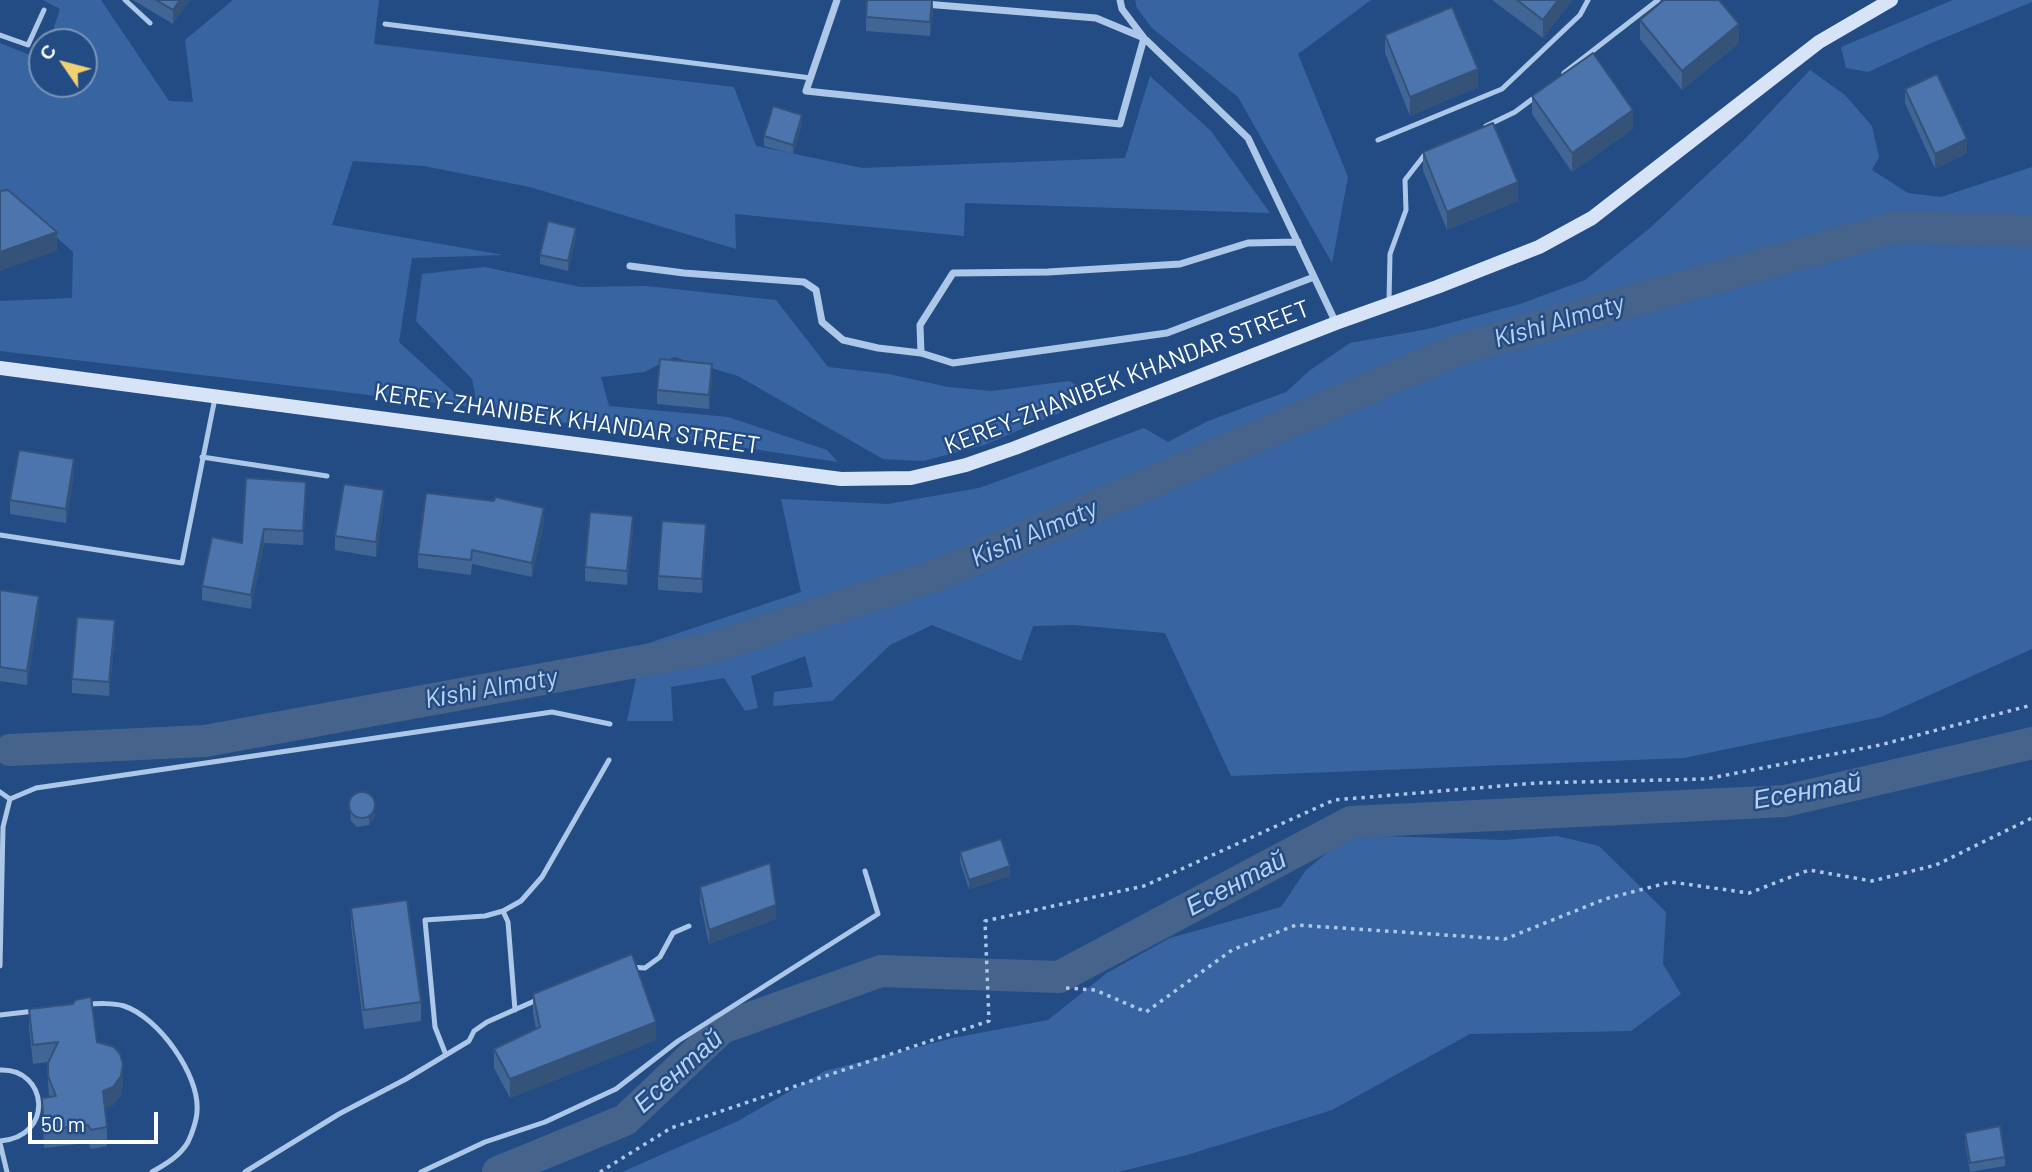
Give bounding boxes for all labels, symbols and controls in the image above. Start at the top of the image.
north arrow [28,28,98,98]
text: С [34,40,60,64]
water label: Kіshі Almaty [1490,288,1628,354]
street label: KEREY-ZHANIBEK KHANDAR STREET [940,294,1314,460]
street label: KEREY-ZHANIBEK KHANDAR STREET [372,378,762,460]
water label: Kіshі Almaty [966,492,1102,574]
water label: Kіshі Almaty [422,661,560,715]
water label: Есентай [1750,766,1864,816]
water label: Есентай [1180,844,1292,922]
water label: Есентай [627,1023,729,1119]
scale bar [32,1098,161,1142]
text: 50 m [41,1111,85,1136]

